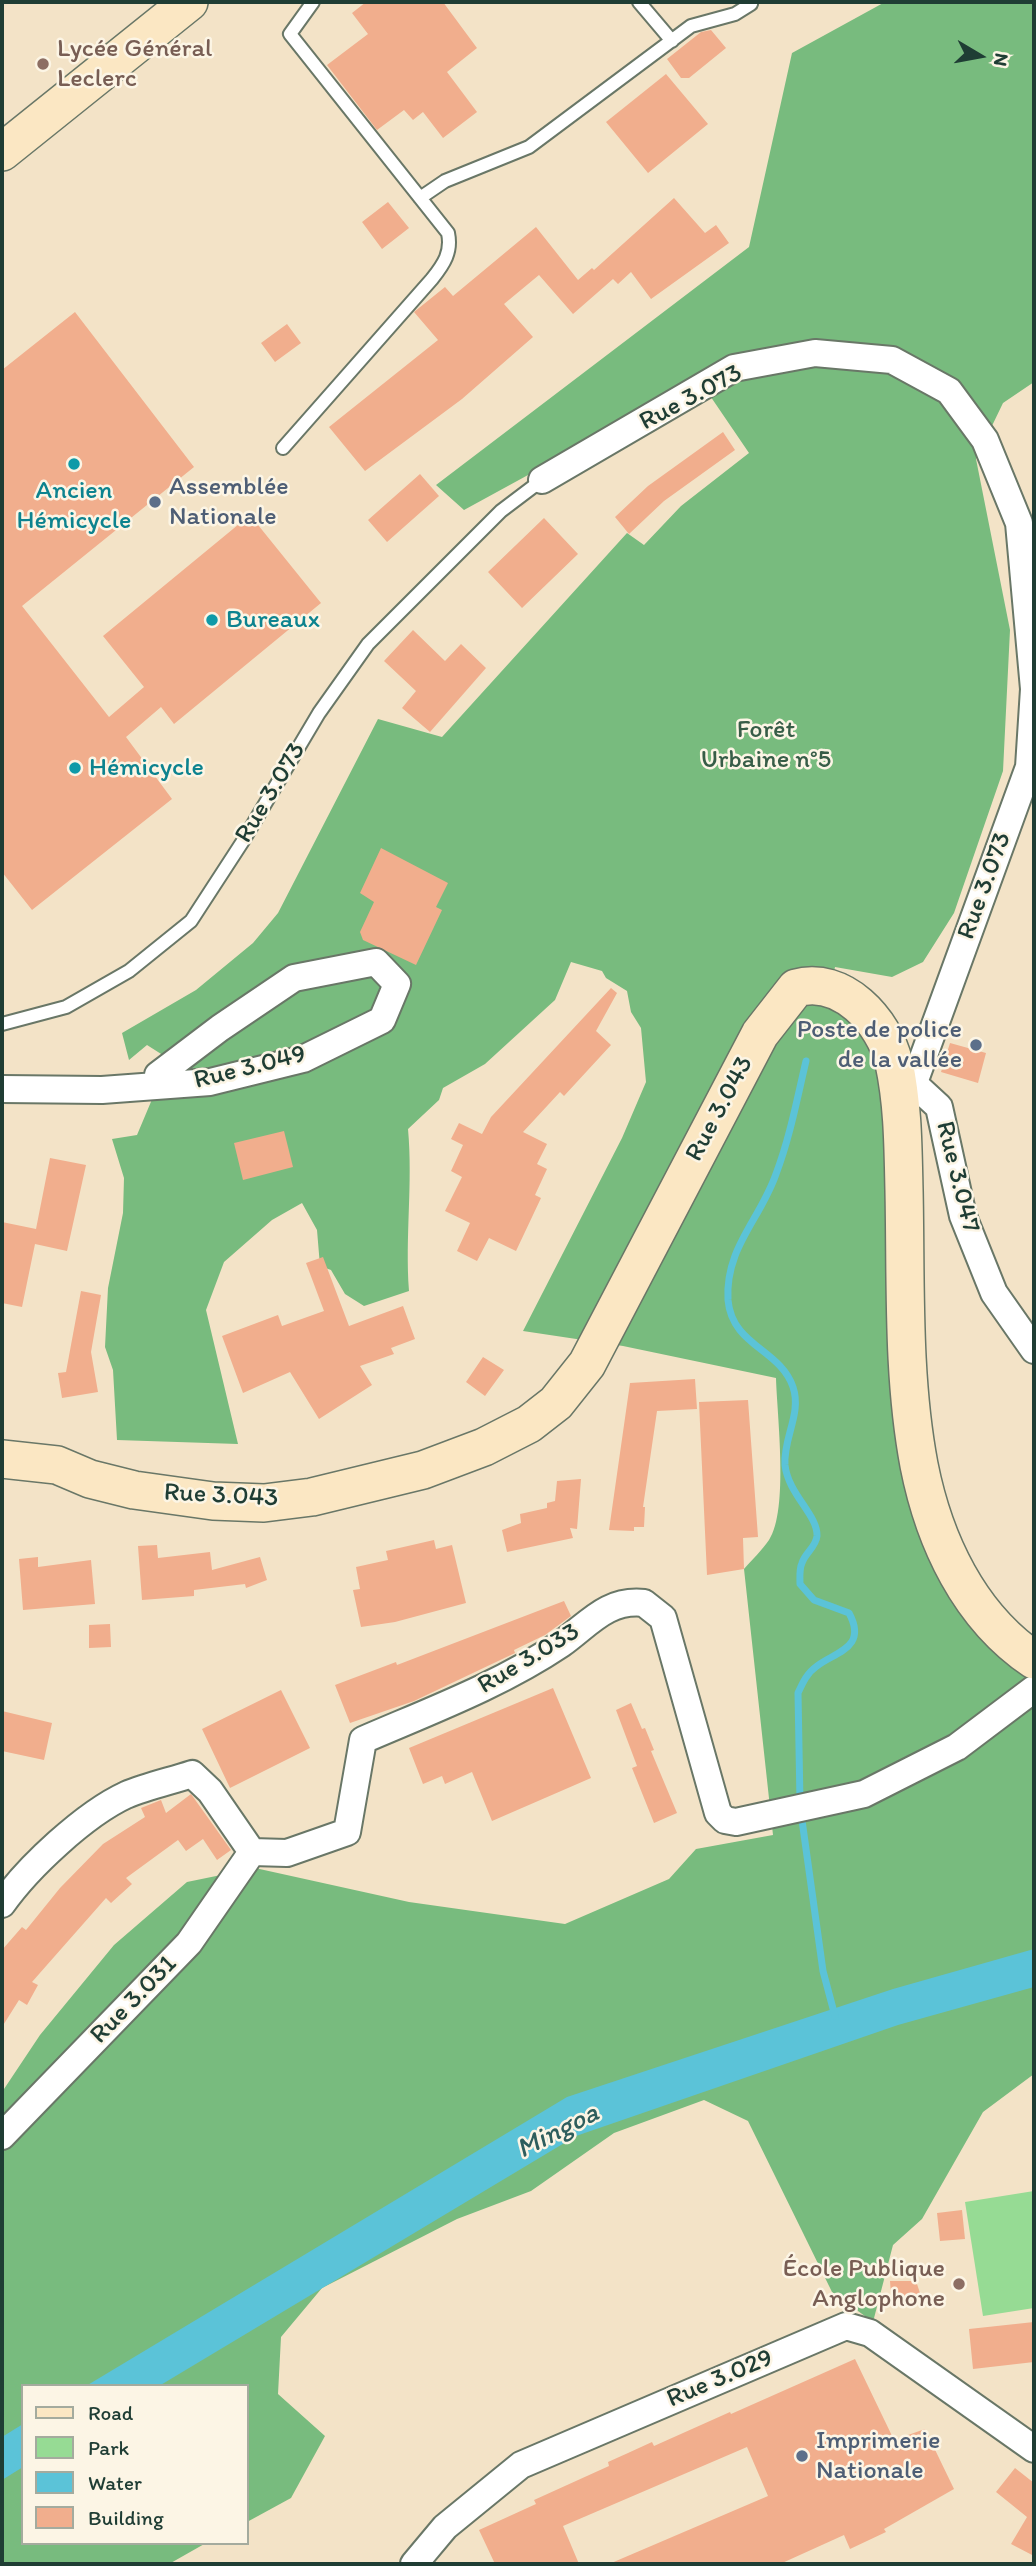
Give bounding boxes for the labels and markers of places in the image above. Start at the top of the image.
place label: Lycée Général Leclerc [57,33,212,94]
marker: Lycée Général Leclerc [35,56,51,72]
marker: Ancien Hémicycle [66,456,82,472]
place label: Assemblée Nationale [169,471,289,532]
place label: Ancien Hémicycle [17,475,131,536]
marker: Assemblée Nationale [147,494,163,510]
place label: Bureaux [226,604,320,636]
marker: Bureaux [204,612,220,628]
place label: Hémicycle [89,752,204,784]
marker: Hémicycle [67,760,83,776]
place label: Poste de police de la vallée [797,1014,962,1076]
marker: Poste de police de la vallée [968,1037,984,1053]
place label: École Publique Anglophone [783,2253,945,2314]
marker: École Publique Anglophone [951,2276,967,2292]
place label: Imprimerie Nationale [816,2425,940,2486]
marker: Imprimerie Nationale [794,2448,810,2464]

